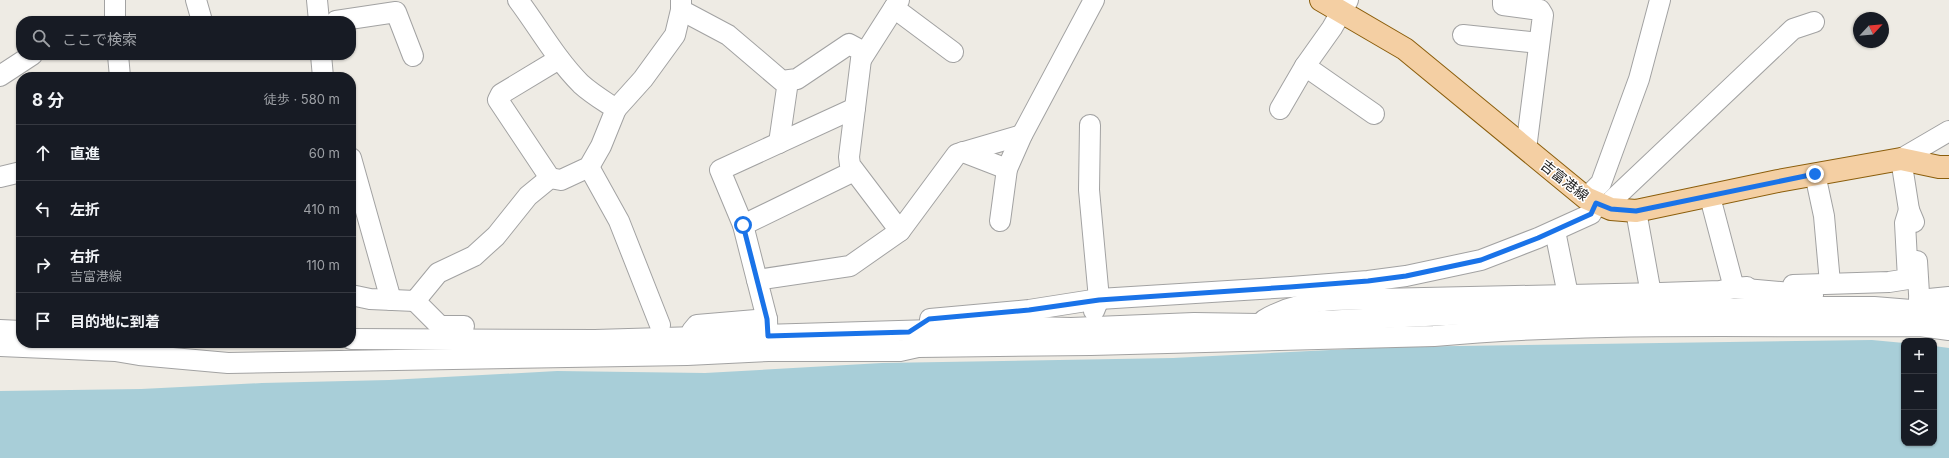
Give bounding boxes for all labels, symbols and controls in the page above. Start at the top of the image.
north arrow [1853,12,1889,48]
search box [16,16,356,60]
icon: search [30,27,52,49]
text: ここで検索 [62,30,137,49]
text: 8 分 [32,90,64,110]
text: 徒歩 · 580 m [264,91,340,107]
icon: ahead [32,142,54,164]
text: 直進 [70,144,100,163]
text: 60 m [309,145,340,161]
street label: 吉富港線 [1538,156,1592,204]
route end [1806,165,1824,183]
icon: left [32,198,54,220]
text: 左折 [70,200,100,219]
text: 410 m [303,201,340,217]
route start [734,216,752,234]
text: 右折 [70,247,100,266]
icon: right [32,254,54,276]
text: 110 m [306,257,340,273]
text: 吉富港線 [70,268,122,284]
icon: arrive [32,310,54,332]
text: 目的地に到着 [70,312,160,331]
map controls [1901,338,1937,446]
button: + [1901,338,1937,374]
button: − [1901,374,1937,410]
button: layers [1901,410,1937,446]

